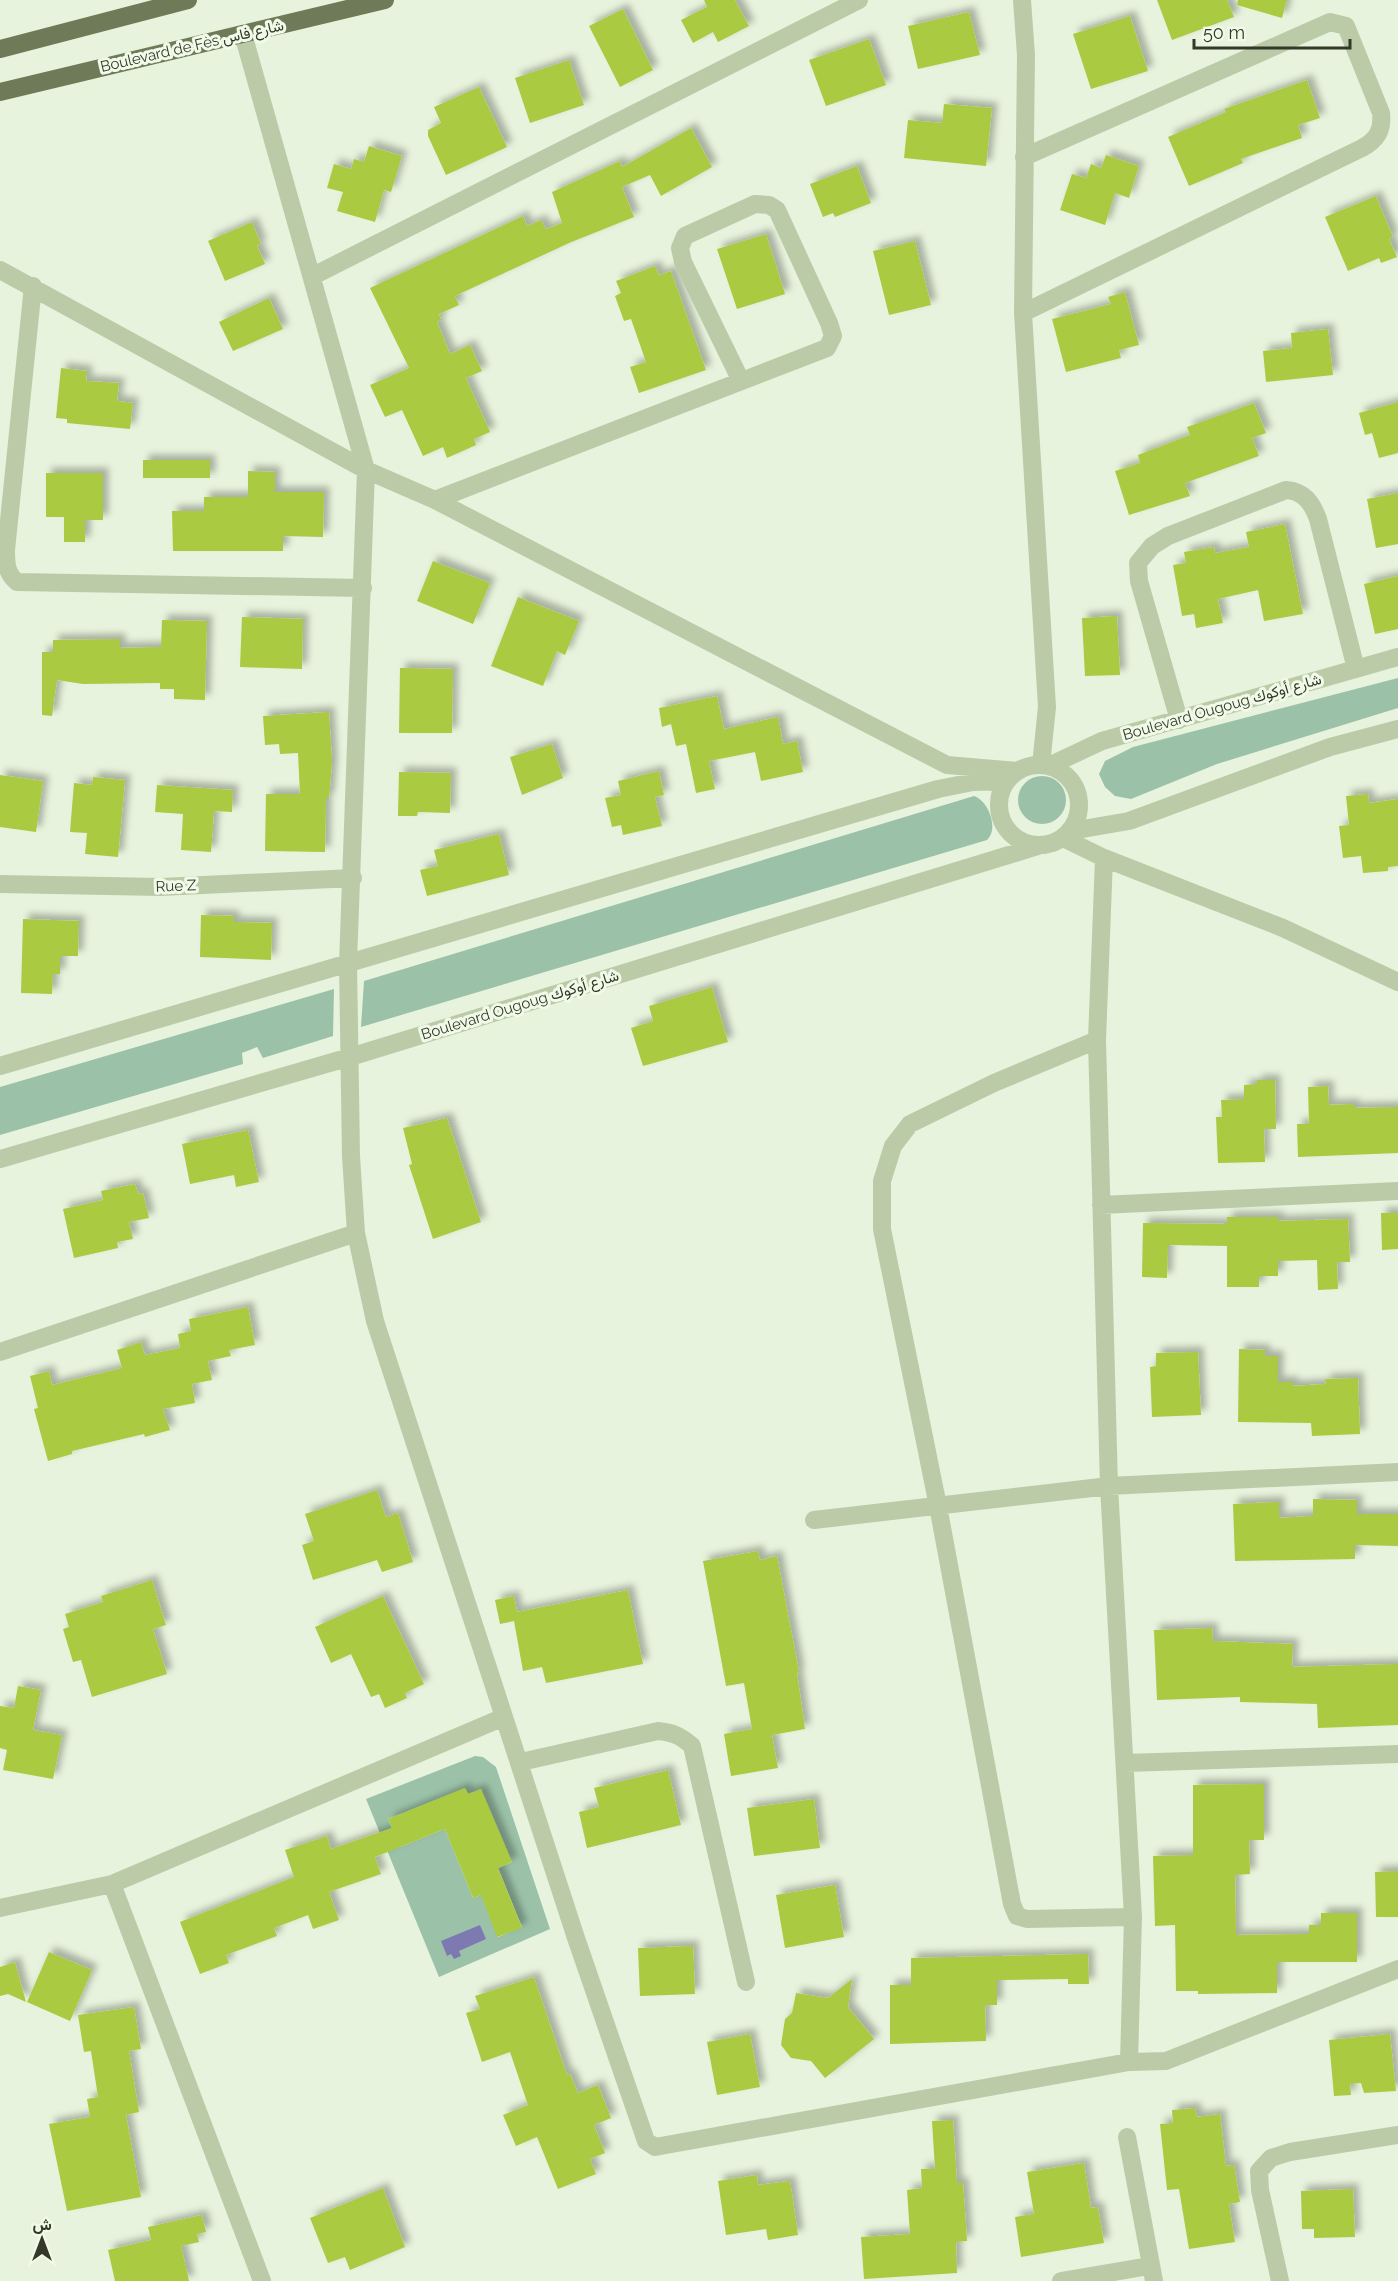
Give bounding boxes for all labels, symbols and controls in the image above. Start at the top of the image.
scale bar [1194,12,1350,50]
street label: Boulevard de Fès شارع فاس [99,16,286,78]
text: 50 m [1203,22,1245,43]
street label: Boulevard Ougoug شارع أوكوك [1121,670,1324,746]
street label: Rue Z [155,876,197,896]
street label: Boulevard Ougoug شارع أوكوك [419,966,622,1046]
north arrow [12,2209,72,2269]
text: ش [32,2215,52,2234]

